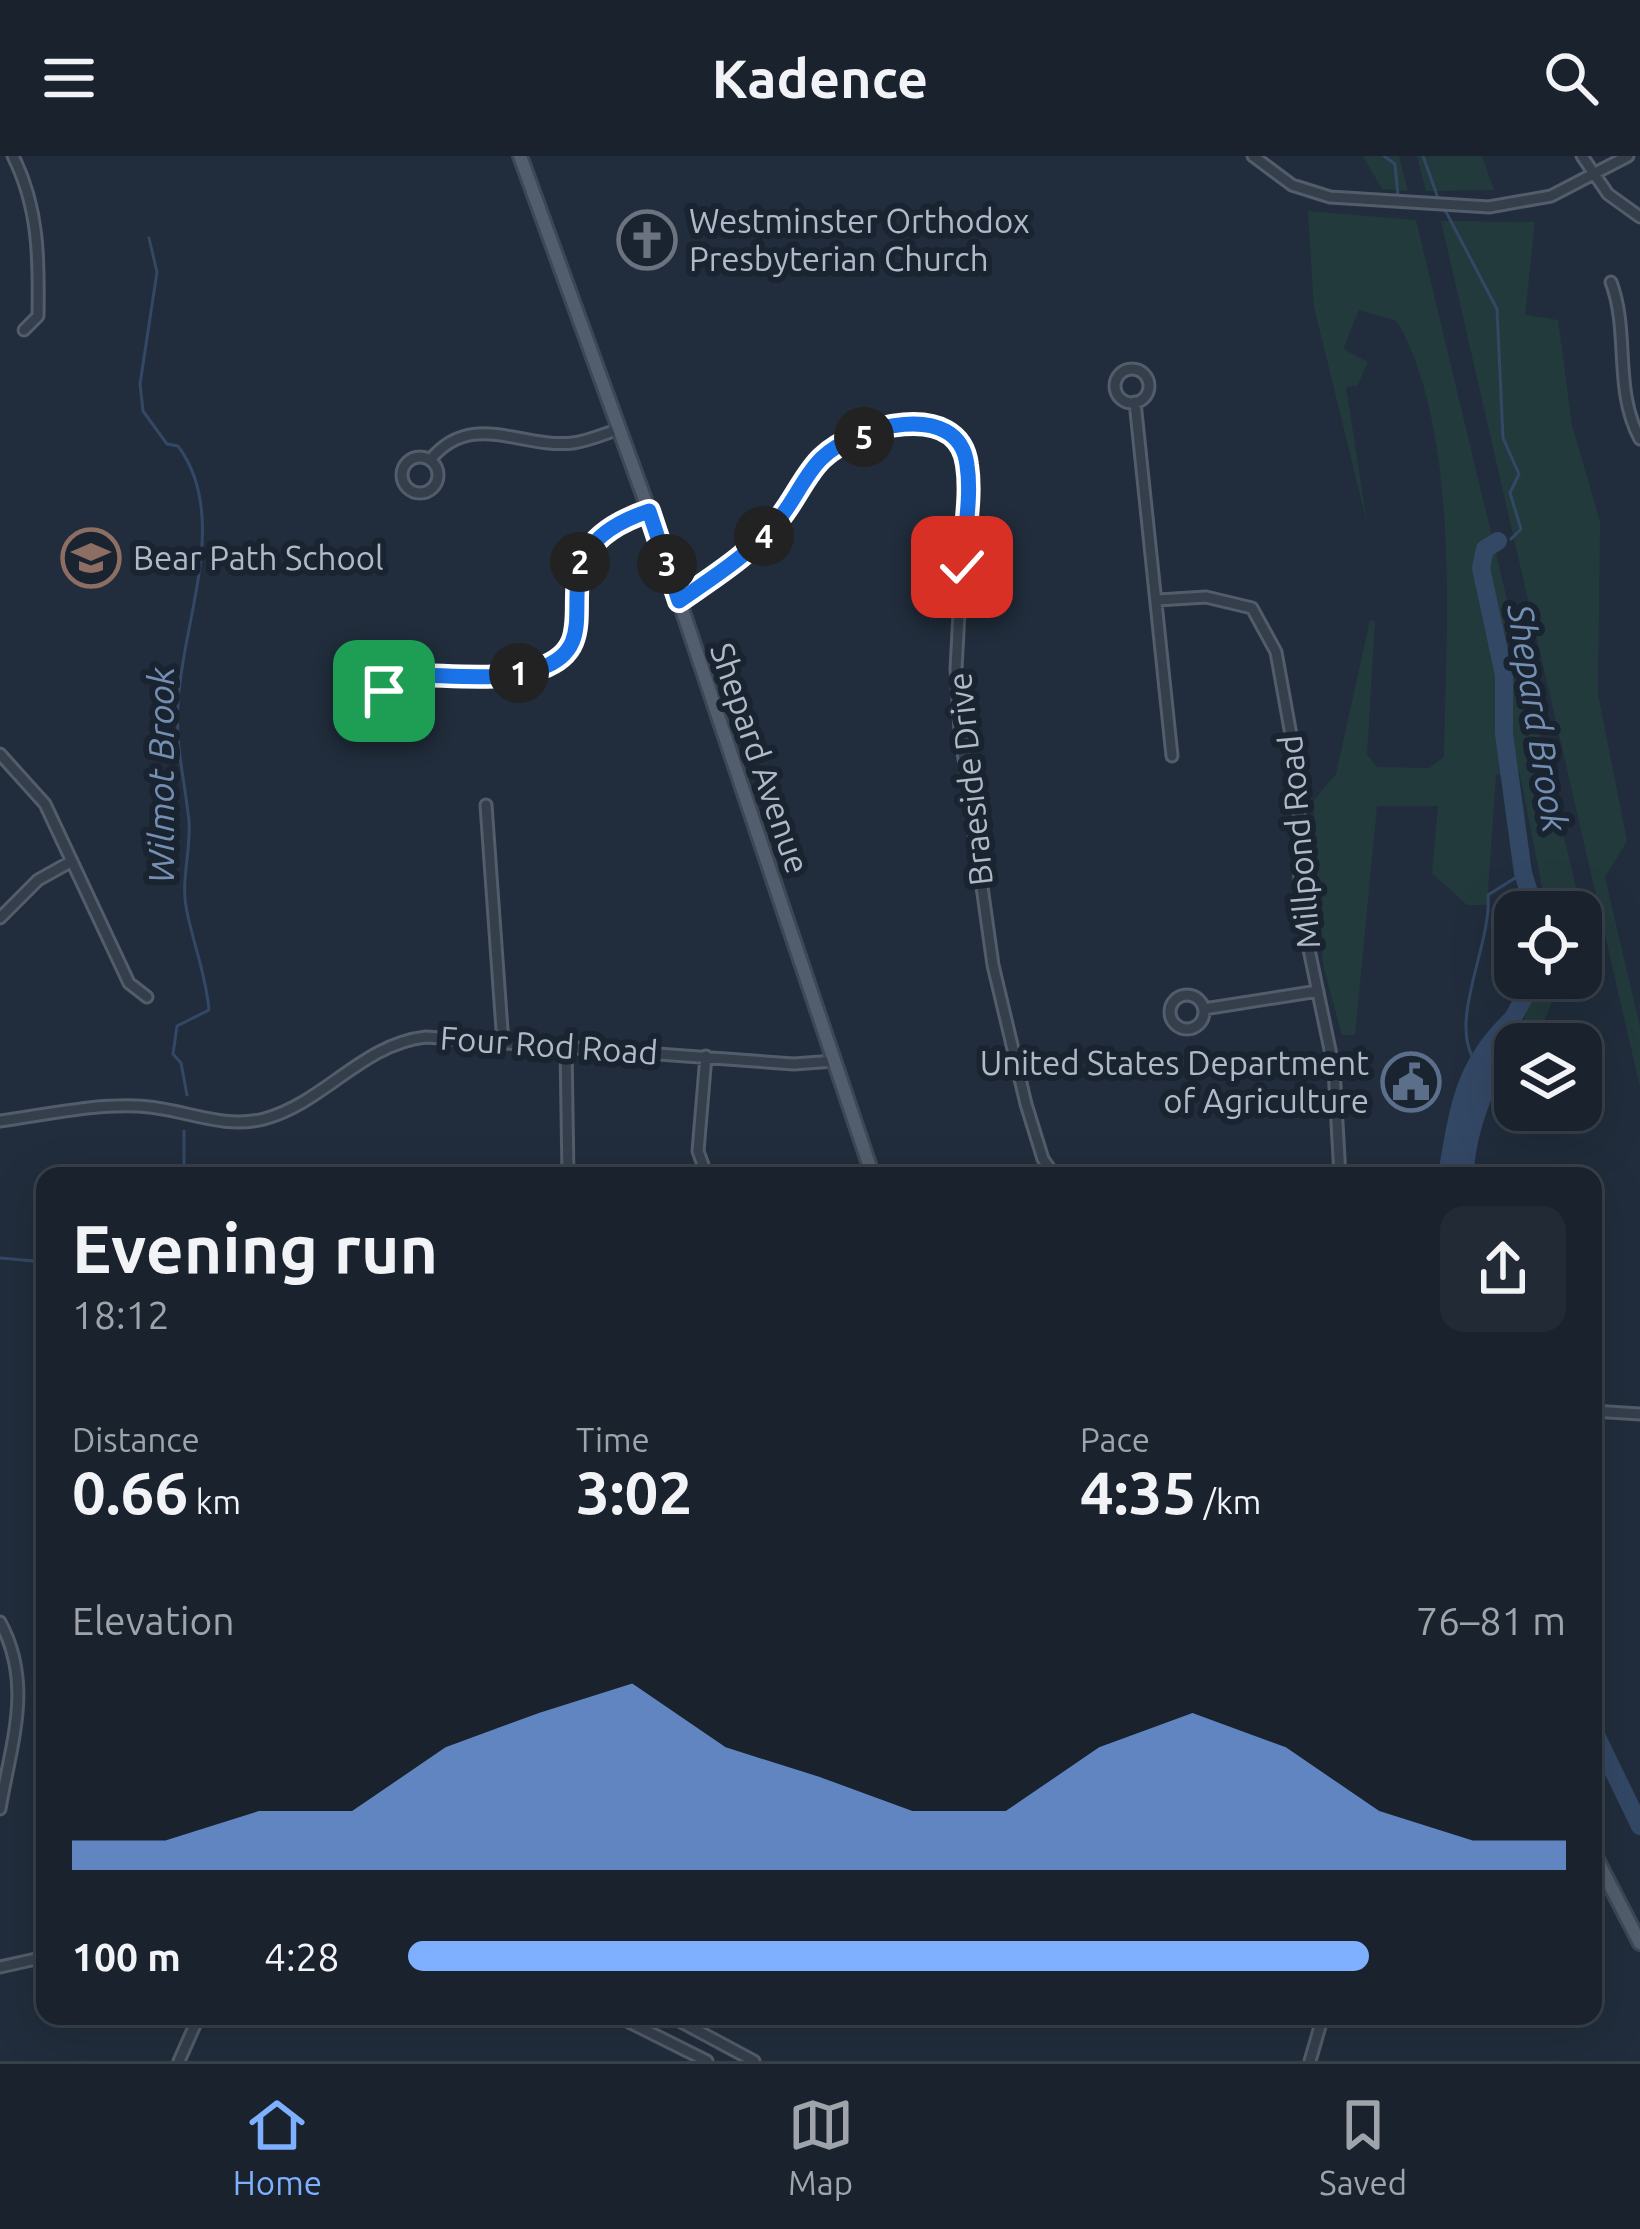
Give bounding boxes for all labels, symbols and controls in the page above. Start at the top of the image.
icon: menu [36,45,102,111]
icon: search [1538,45,1604,111]
text: Kadence [712,48,928,108]
place label: Westminster Orthodox Presbyterian Church [689,202,1030,277]
church icon: Westminster Orthodox Presbyterian Church [616,209,678,271]
pin: 5 [834,407,894,467]
text: 5 [855,418,873,455]
pin: 4 [734,506,794,566]
pin [911,516,1013,618]
text: 4 [755,517,773,554]
school or university icon: Bear Path School [60,527,122,589]
pin: 2 [550,532,610,592]
pin: 3 [637,534,697,594]
icon: check [929,534,995,600]
place label: Bear Path School [133,539,384,576]
text: 2 [571,543,589,580]
text: 3 [658,545,676,582]
water label: Shepard Brook [1500,600,1577,835]
street label: Shepard Avenue [704,638,817,878]
pin [333,640,435,742]
pin: 1 [489,643,549,703]
text: 1 [510,654,528,691]
icon: arrive [351,658,417,724]
water label: Wilmot Brook [140,666,181,883]
street label: Braeside Drive [940,671,999,887]
street label: Millpond Road [1271,734,1326,950]
map controls [1494,891,1602,1131]
button: locate [1494,891,1602,999]
street label: Four Rod Road [439,1018,659,1071]
button: layers [1494,1023,1602,1131]
place label: United States Department of Agriculture [980,1044,1369,1119]
public building icon: United States Department of Agriculture [1380,1051,1442,1113]
button: share [1440,1206,1566,1332]
text: Evening run [72,1211,438,1285]
text: 18:12 [72,1293,170,1336]
text: Distance [72,1421,200,1458]
text: Time [576,1421,650,1458]
text: Pace [1080,1421,1150,1458]
text: 0.66 [72,1458,188,1525]
text: 3:02 [576,1458,692,1525]
text: 4:35 [1080,1458,1196,1525]
text: km [188,1483,241,1520]
text: /km [1196,1483,1261,1520]
text: Elevation [72,1599,235,1642]
text: 76–81 m [1416,1599,1566,1642]
text: 100 m [72,1935,181,1978]
text: 4:28 [264,1935,340,1978]
tab: Home [233,2092,322,2201]
tab: Map [788,2092,854,2201]
tab: Saved [1319,2092,1407,2201]

